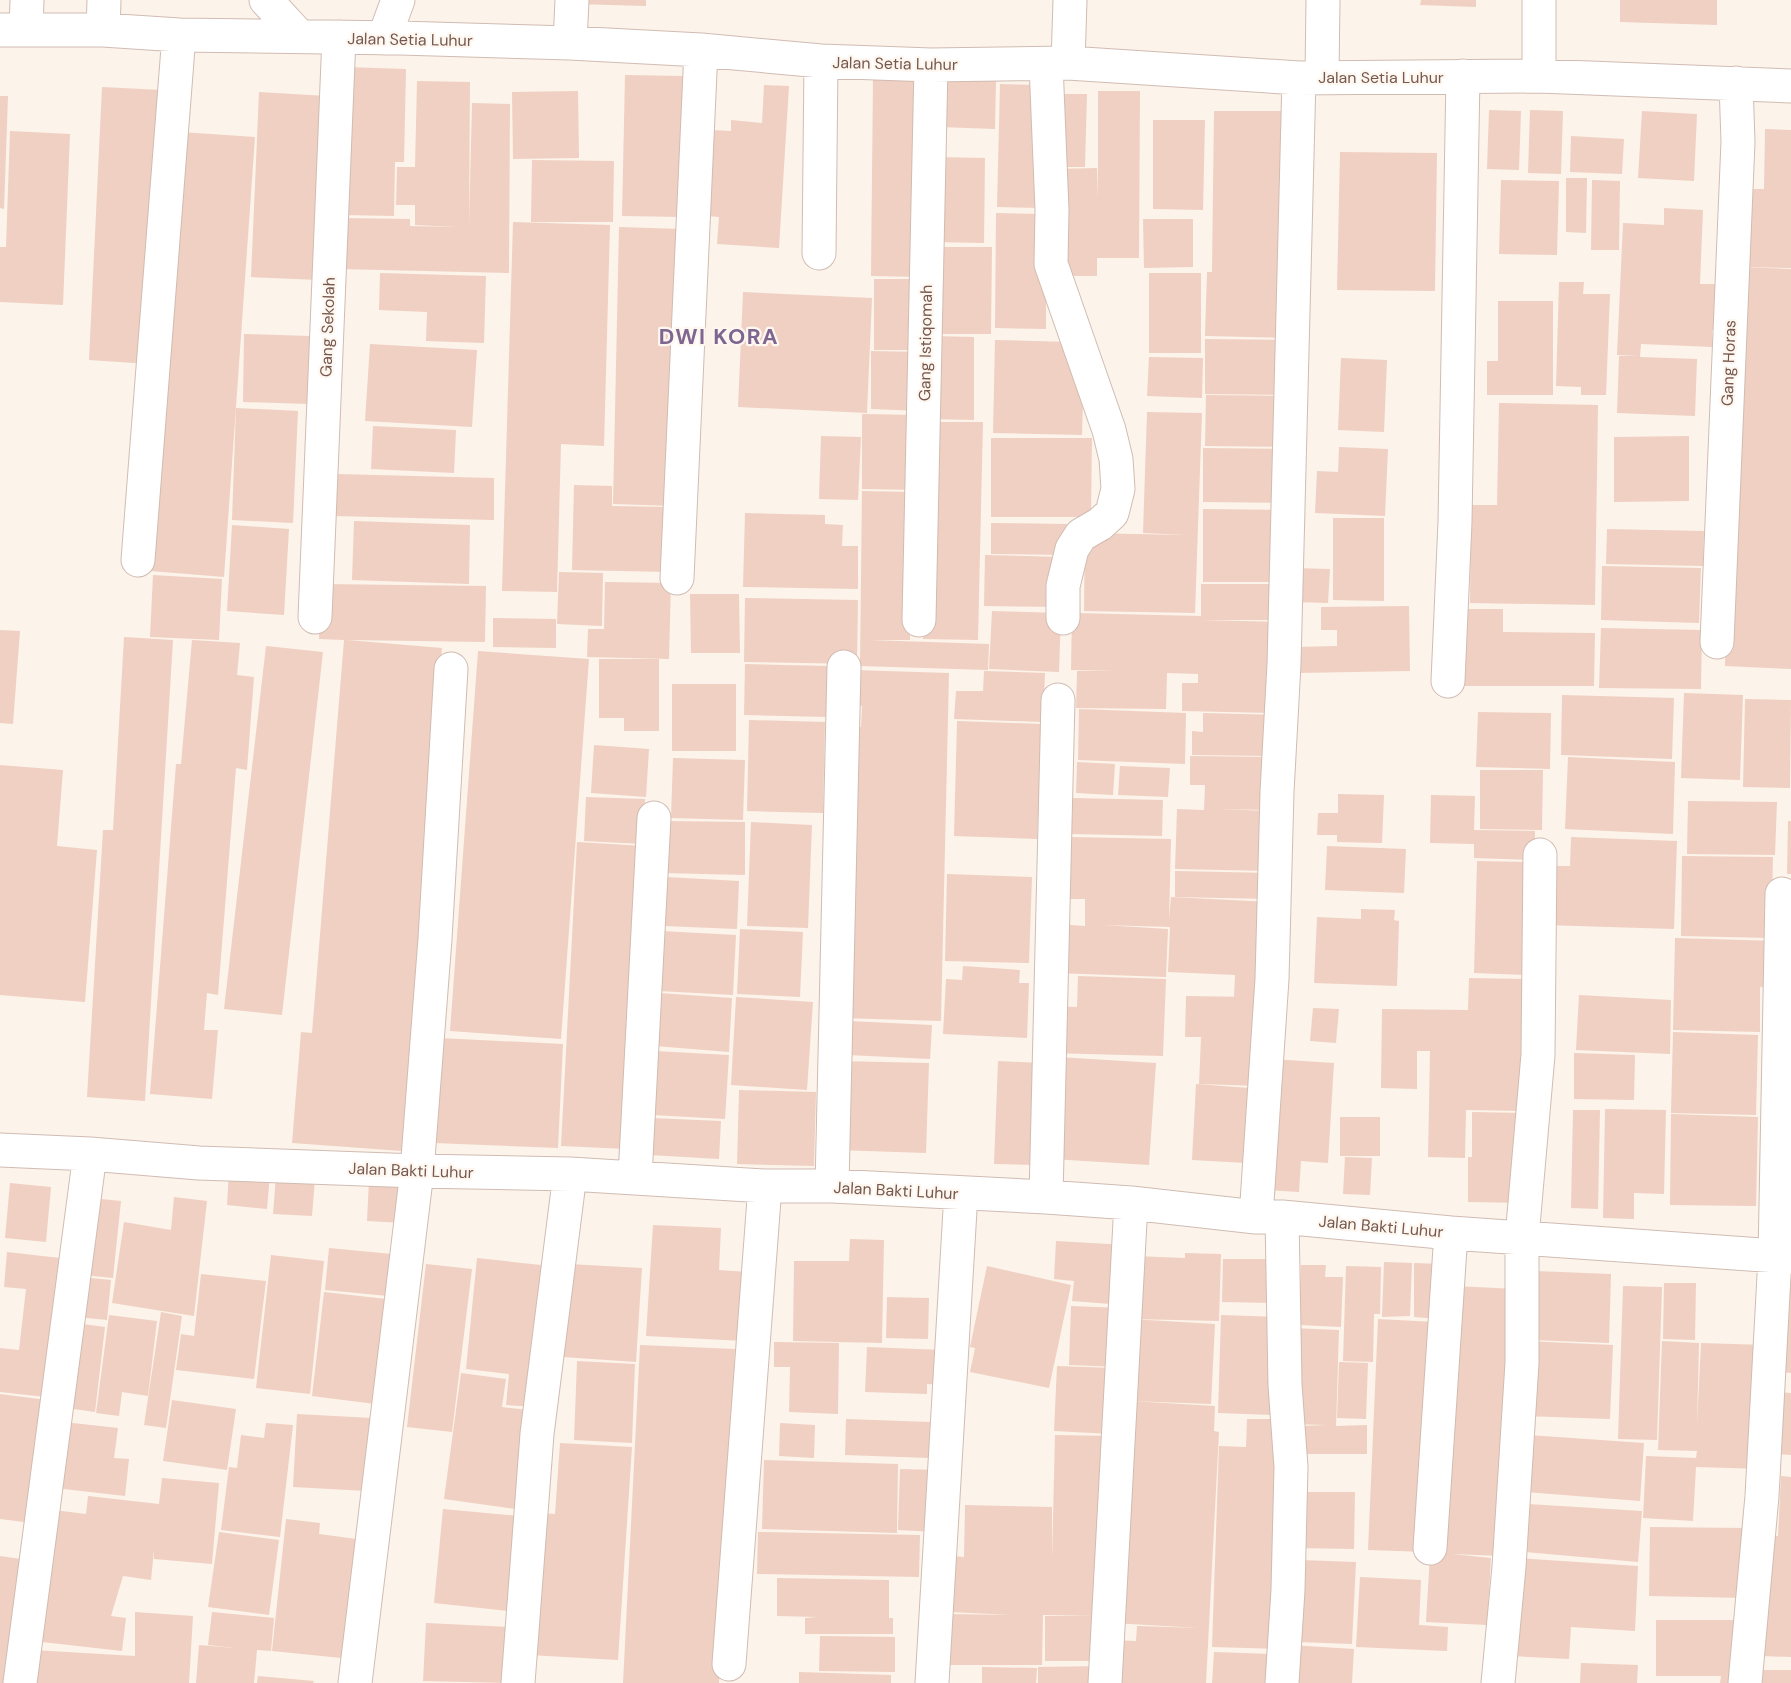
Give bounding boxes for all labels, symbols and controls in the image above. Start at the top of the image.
street label: Jalan Setia Luhur [347,28,473,51]
street label: Jalan Setia Luhur [832,52,958,75]
street label: Jalan Setia Luhur [1318,67,1444,88]
street label: Gang Sekolah [315,277,340,377]
street label: Gang Istiqomah [914,285,937,401]
street label: Gang Horas [1717,320,1740,406]
district label: DWI KORA [659,322,779,351]
street label: Jalan Bakti Luhur [348,1158,474,1183]
street label: Jalan Bakti Luhur [833,1177,959,1204]
street label: Jalan Bakti Luhur [1318,1211,1444,1242]

